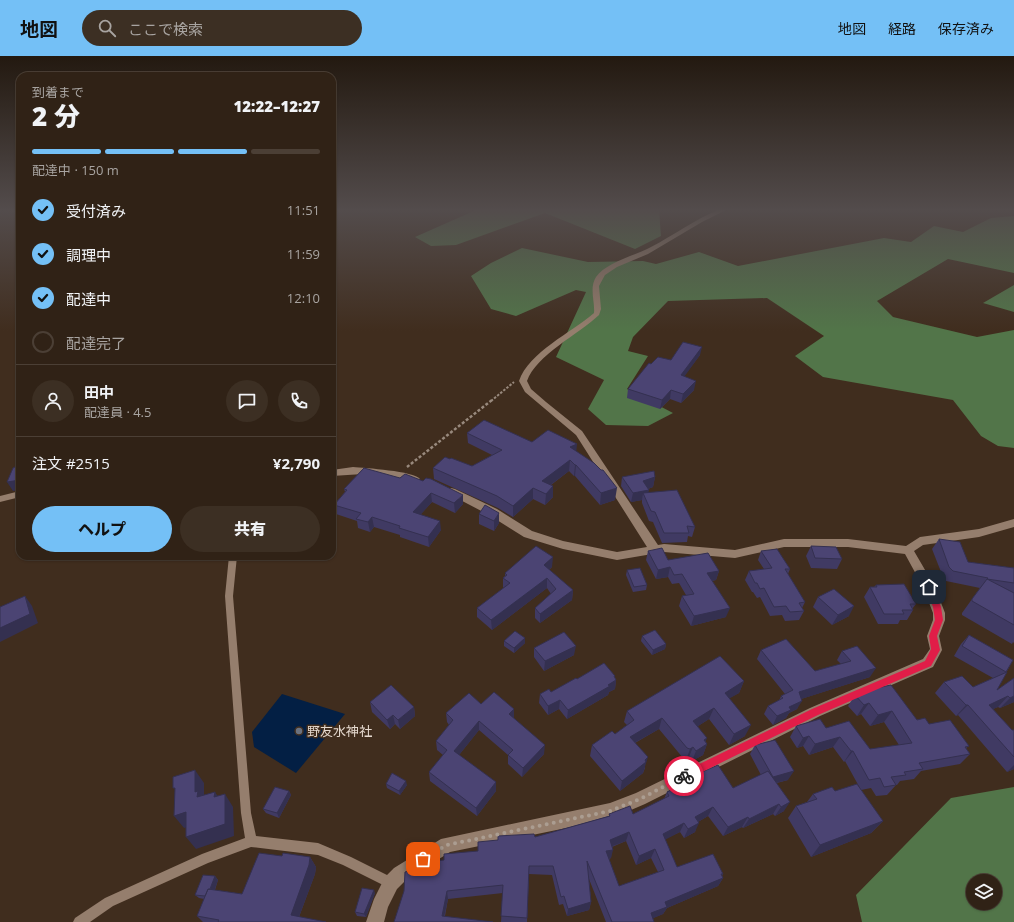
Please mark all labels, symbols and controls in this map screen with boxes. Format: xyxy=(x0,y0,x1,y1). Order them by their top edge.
search box xyxy=(82,10,362,46)
text: 地図 xyxy=(20,16,58,42)
icon: search xyxy=(96,17,118,39)
text: ここで検索 xyxy=(128,19,203,39)
text: 地図 xyxy=(838,19,866,38)
text: 経路 xyxy=(888,19,916,38)
text: 保存済み xyxy=(938,19,994,38)
text: 到着まで xyxy=(32,83,84,101)
text: 12:22–12:27 xyxy=(234,96,320,116)
text: 2 分 xyxy=(32,98,80,134)
text: 配達中 · 150 m xyxy=(32,161,119,179)
icon: check xyxy=(32,199,54,221)
text: 受付済み xyxy=(66,201,126,221)
text: 11:51 xyxy=(287,201,320,219)
icon: check xyxy=(32,243,54,265)
text: 調理中 xyxy=(66,245,111,265)
text: 11:59 xyxy=(287,245,320,263)
icon: check xyxy=(32,287,54,309)
text: 配達中 xyxy=(66,289,111,309)
text: 12:10 xyxy=(287,289,320,307)
text: 配達完了 xyxy=(66,333,126,353)
button: person xyxy=(32,380,74,422)
button: chat xyxy=(226,380,268,422)
button: phone xyxy=(278,380,320,422)
text: 田中 xyxy=(84,382,114,402)
text: 配達員 · 4.5 xyxy=(84,403,151,421)
text: 注文 #2515 xyxy=(32,453,110,473)
text: ¥2,790 xyxy=(273,453,320,473)
button: ヘルプ xyxy=(32,506,172,552)
button: 共有 xyxy=(180,506,320,552)
pin xyxy=(912,570,946,604)
icon: home xyxy=(918,576,940,598)
place label: 野友水神社 xyxy=(307,722,372,740)
marker: 野友水神社 xyxy=(294,726,304,736)
courier xyxy=(664,756,704,796)
icon: bike xyxy=(673,765,695,787)
pin xyxy=(406,842,440,876)
icon: bag xyxy=(412,848,434,870)
map controls xyxy=(966,874,1002,910)
button: layers xyxy=(966,874,1002,910)

